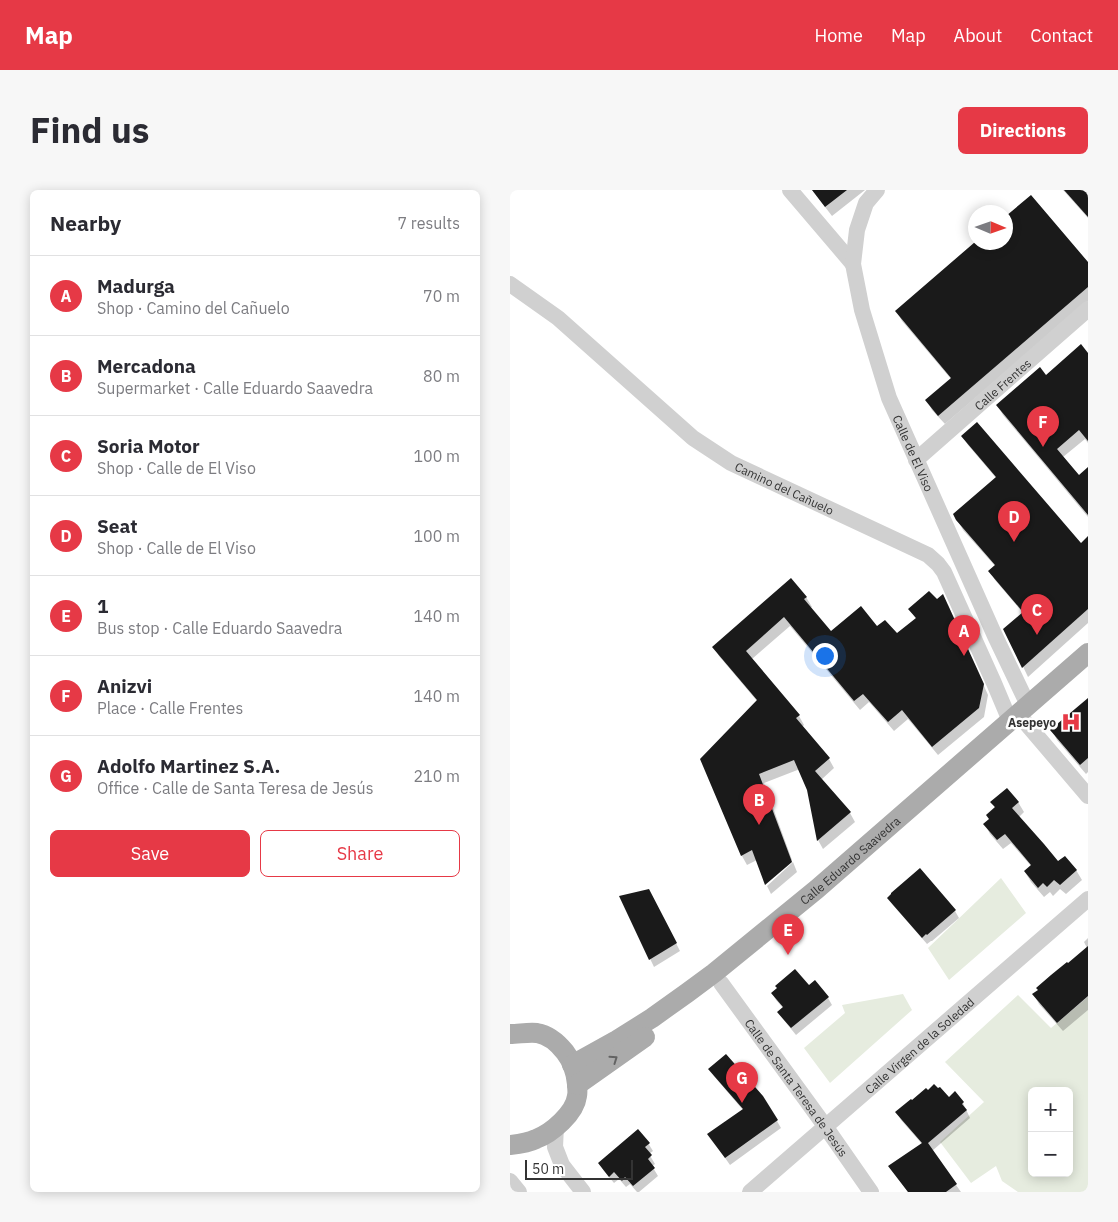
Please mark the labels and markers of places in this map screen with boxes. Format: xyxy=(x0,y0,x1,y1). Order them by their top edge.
pin: F xyxy=(1027,406,1059,447)
pin: D xyxy=(998,501,1030,542)
pin: C xyxy=(1021,594,1053,635)
pin: A xyxy=(948,615,980,656)
hospital icon: Asepeyo xyxy=(1060,711,1082,733)
place label: Asepeyo xyxy=(1008,715,1056,730)
pin: B xyxy=(743,784,775,825)
pin: E xyxy=(772,914,804,955)
pin: G xyxy=(726,1062,758,1103)

